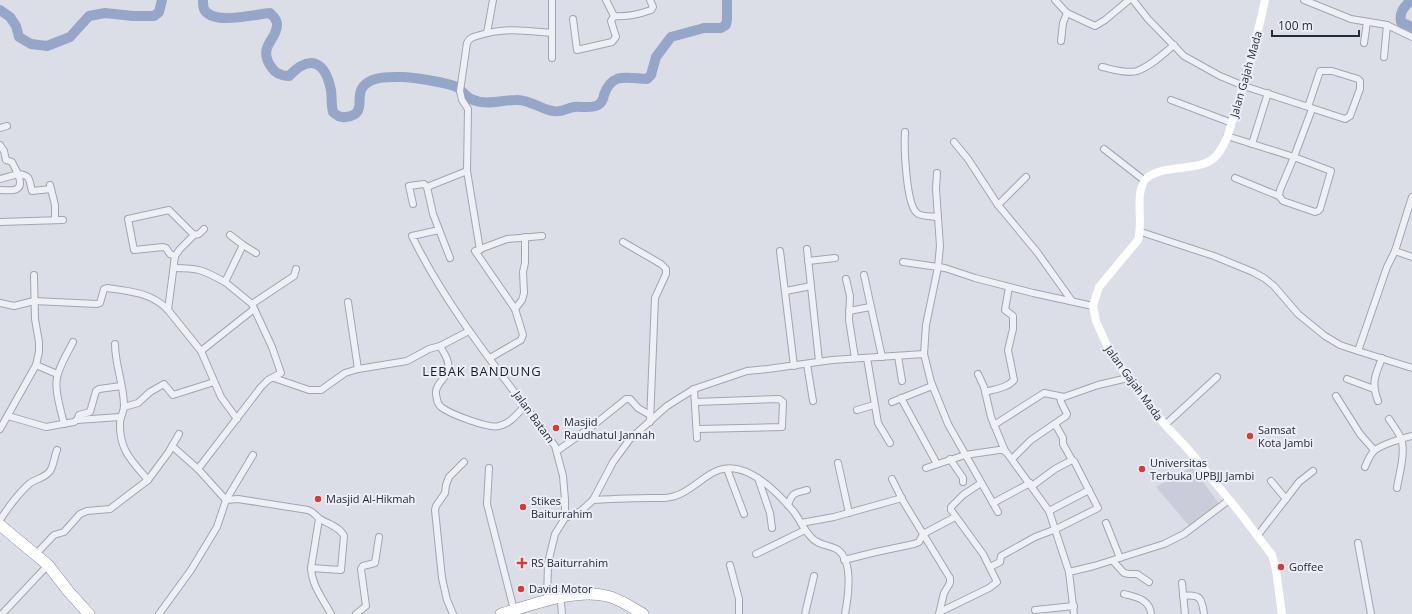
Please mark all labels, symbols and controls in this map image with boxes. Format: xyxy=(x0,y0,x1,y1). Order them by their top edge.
scale bar xyxy=(1272,12,1359,38)
text: 100 m xyxy=(1278,17,1313,34)
street label: Jalan Gajah Mada xyxy=(1226,29,1265,120)
street label: Jalan Gajah Mada xyxy=(1102,341,1167,423)
district label: LEBAK BANDUNG xyxy=(422,362,542,380)
street label: Jalan Batam xyxy=(510,387,558,446)
place label: Masjid Raudhatul Jannah xyxy=(564,414,655,442)
place label: Samsat Kota Jambi xyxy=(1258,422,1313,450)
marker: Masjid Raudhatul Jannah xyxy=(551,423,561,433)
marker: Samsat Kota Jambi xyxy=(1245,431,1255,441)
place label: Universitas Terbuka UPBJJ Jambi xyxy=(1150,455,1254,483)
marker: Universitas Terbuka UPBJJ Jambi xyxy=(1137,464,1147,474)
place label: Masjid Al-Hikmah xyxy=(326,491,415,506)
place label: Stikes Baiturrahim xyxy=(531,493,592,521)
marker: Masjid Al-Hikmah xyxy=(313,494,323,504)
marker: Stikes Baiturrahim xyxy=(518,502,528,512)
place label: RS Baiturrahim xyxy=(531,555,608,570)
marker: RS Baiturrahim xyxy=(516,557,528,569)
place label: Goffee xyxy=(1289,559,1323,574)
marker: Goffee xyxy=(1276,562,1286,572)
place label: David Motor xyxy=(529,581,593,596)
marker: David Motor xyxy=(516,584,526,594)

